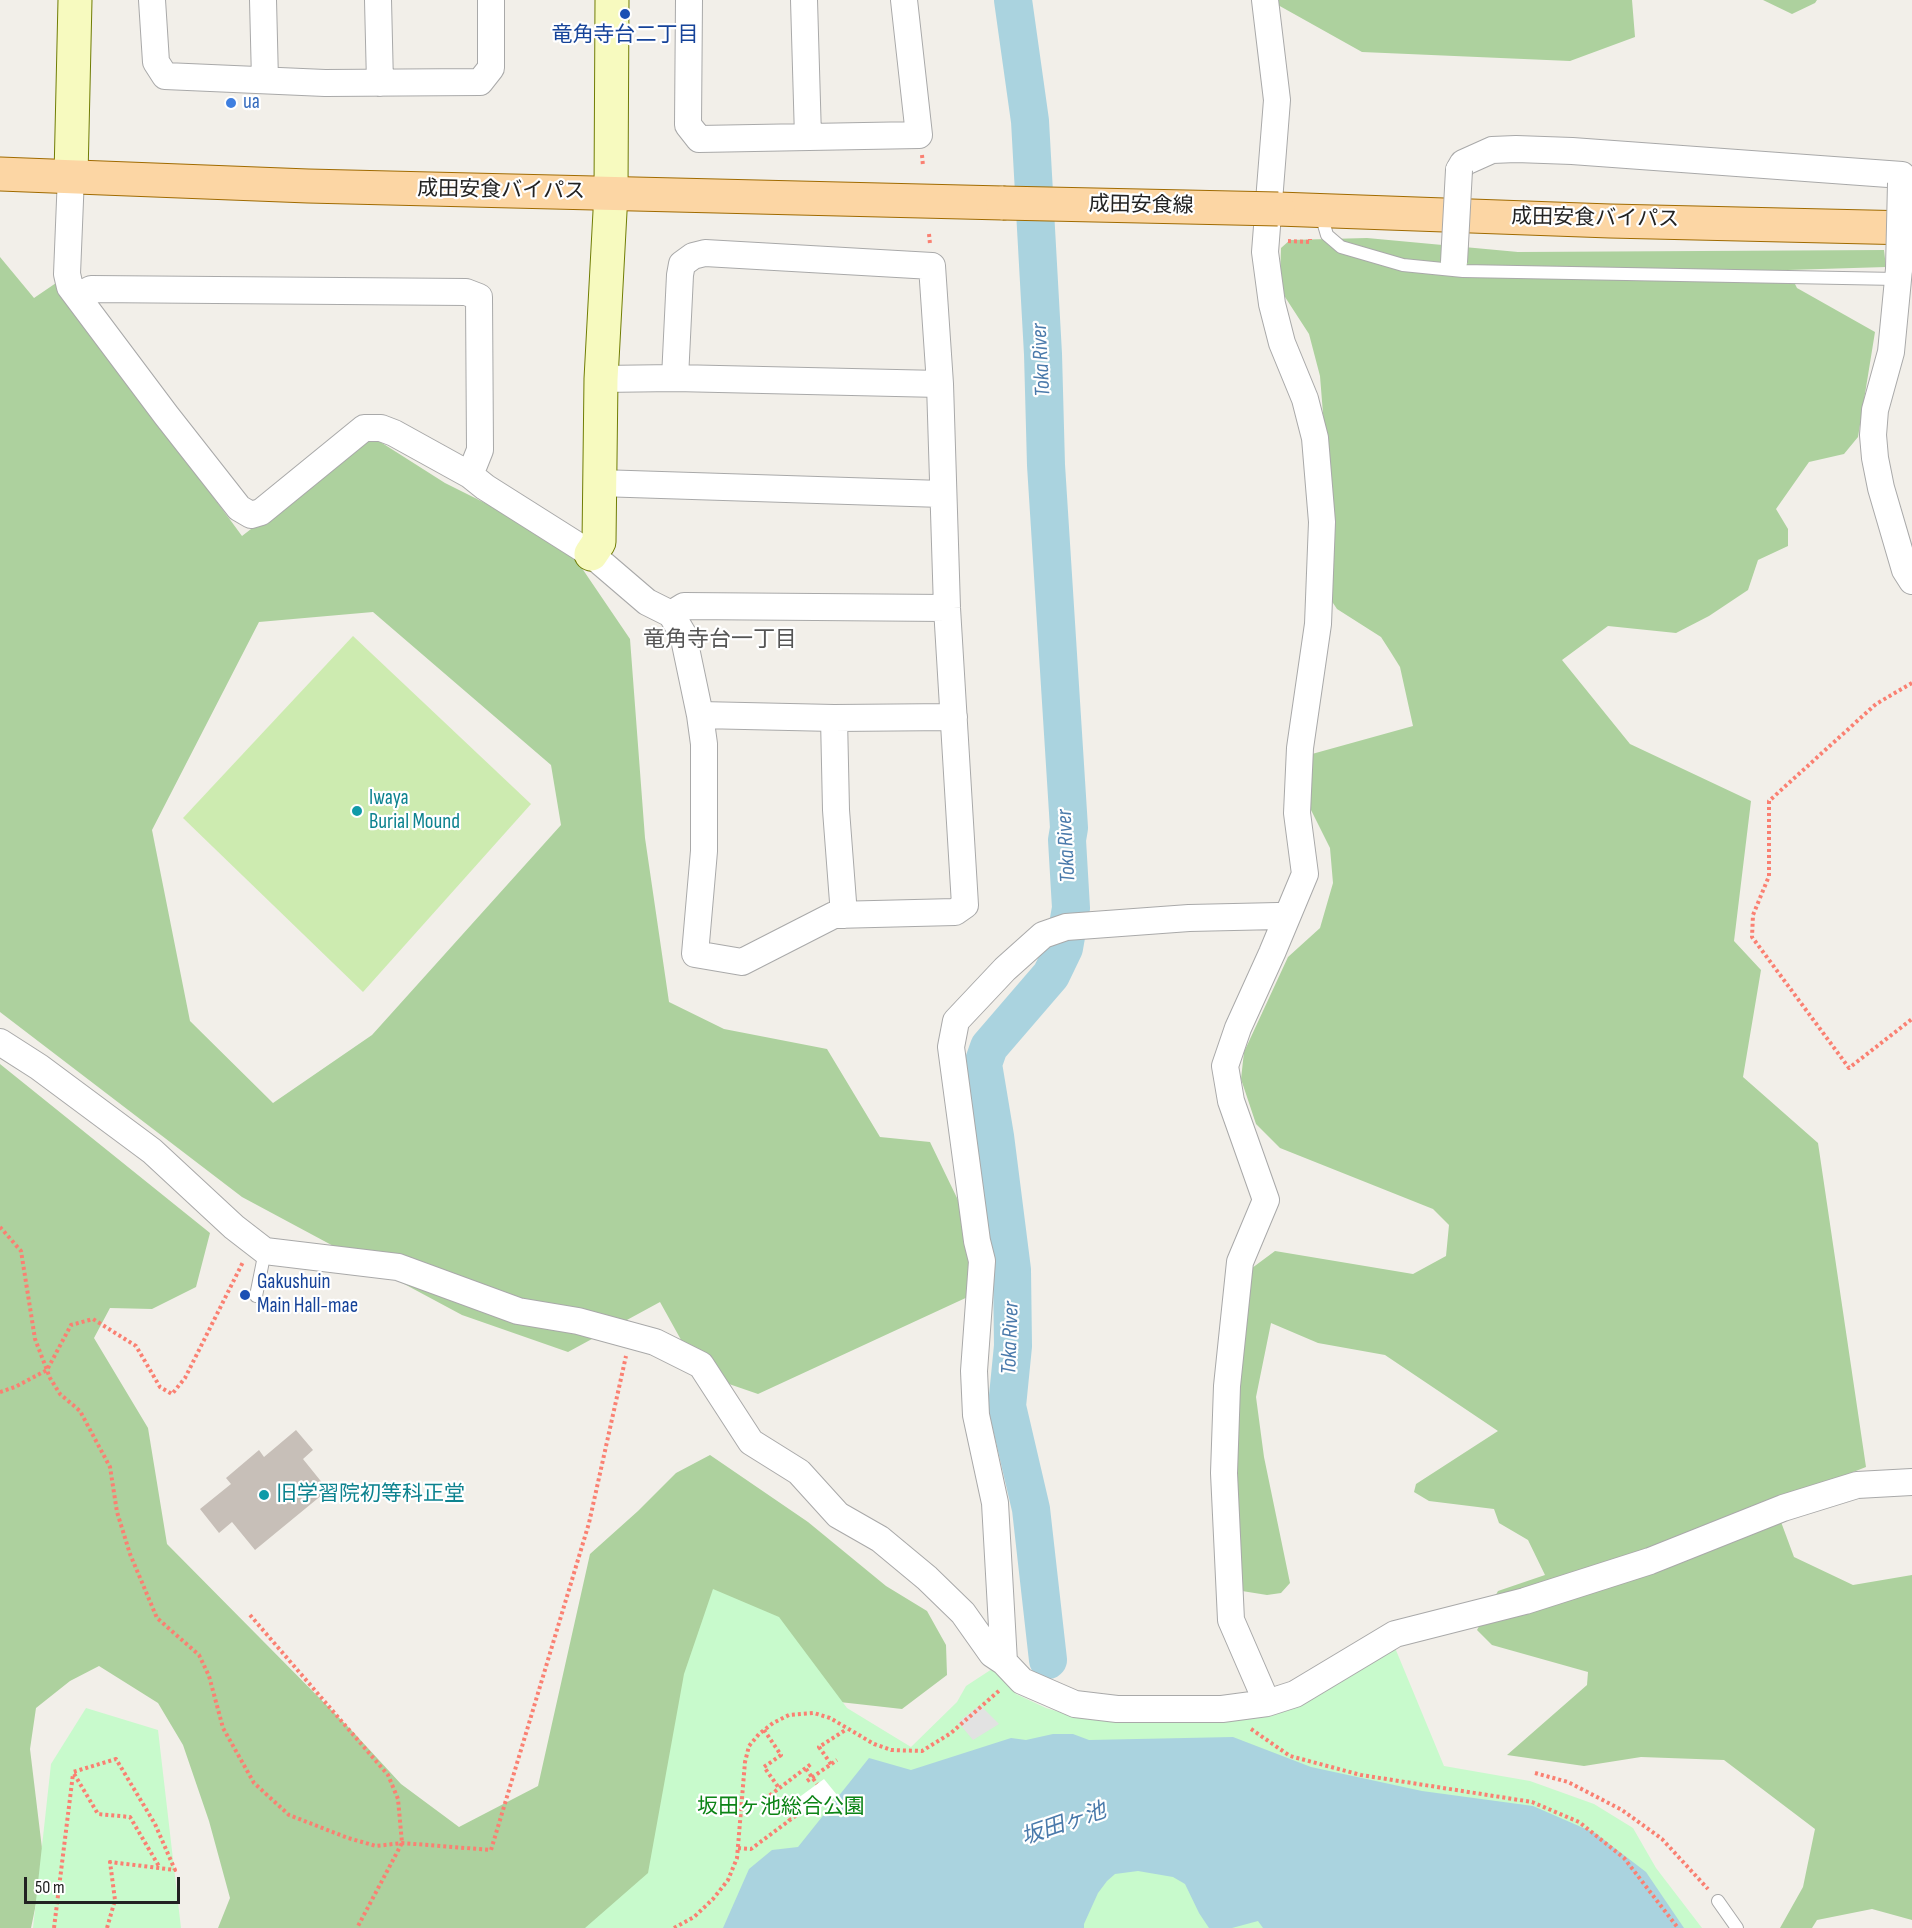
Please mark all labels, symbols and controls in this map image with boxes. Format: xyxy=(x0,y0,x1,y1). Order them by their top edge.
marker: 竜角寺台二丁目 xyxy=(618,7,632,21)
place label: 竜角寺台二丁目 xyxy=(552,23,698,49)
place label: ua xyxy=(243,90,260,116)
marker: ua xyxy=(224,96,238,110)
street label: 成田安食バイパス xyxy=(417,177,585,205)
street label: 成田安食線 xyxy=(1088,192,1194,220)
street label: 成田安食バイパス xyxy=(1511,205,1679,233)
water label: Toka River xyxy=(1027,323,1057,397)
district label: 竜角寺台一丁目 xyxy=(643,627,797,653)
place label: Iwaya Burial Mound xyxy=(369,786,460,836)
marker: Iwaya Burial Mound xyxy=(350,804,364,818)
water label: Toka River xyxy=(1052,809,1082,883)
place label: Gakushuin Main Hall-mae xyxy=(257,1270,358,1320)
marker: Gakushuin Main Hall-mae xyxy=(238,1288,252,1302)
water label: Toka River xyxy=(997,1301,1025,1375)
place label: 旧学習院初等科正堂 xyxy=(276,1482,465,1508)
marker: 旧学習院初等科正堂 xyxy=(257,1488,271,1502)
park label: 坂田ヶ池総合公園 xyxy=(697,1795,865,1821)
water label: 坂田ヶ池 xyxy=(1018,1798,1110,1852)
scale bar xyxy=(27,1865,183,1903)
text: 50 m xyxy=(35,1877,65,1898)

